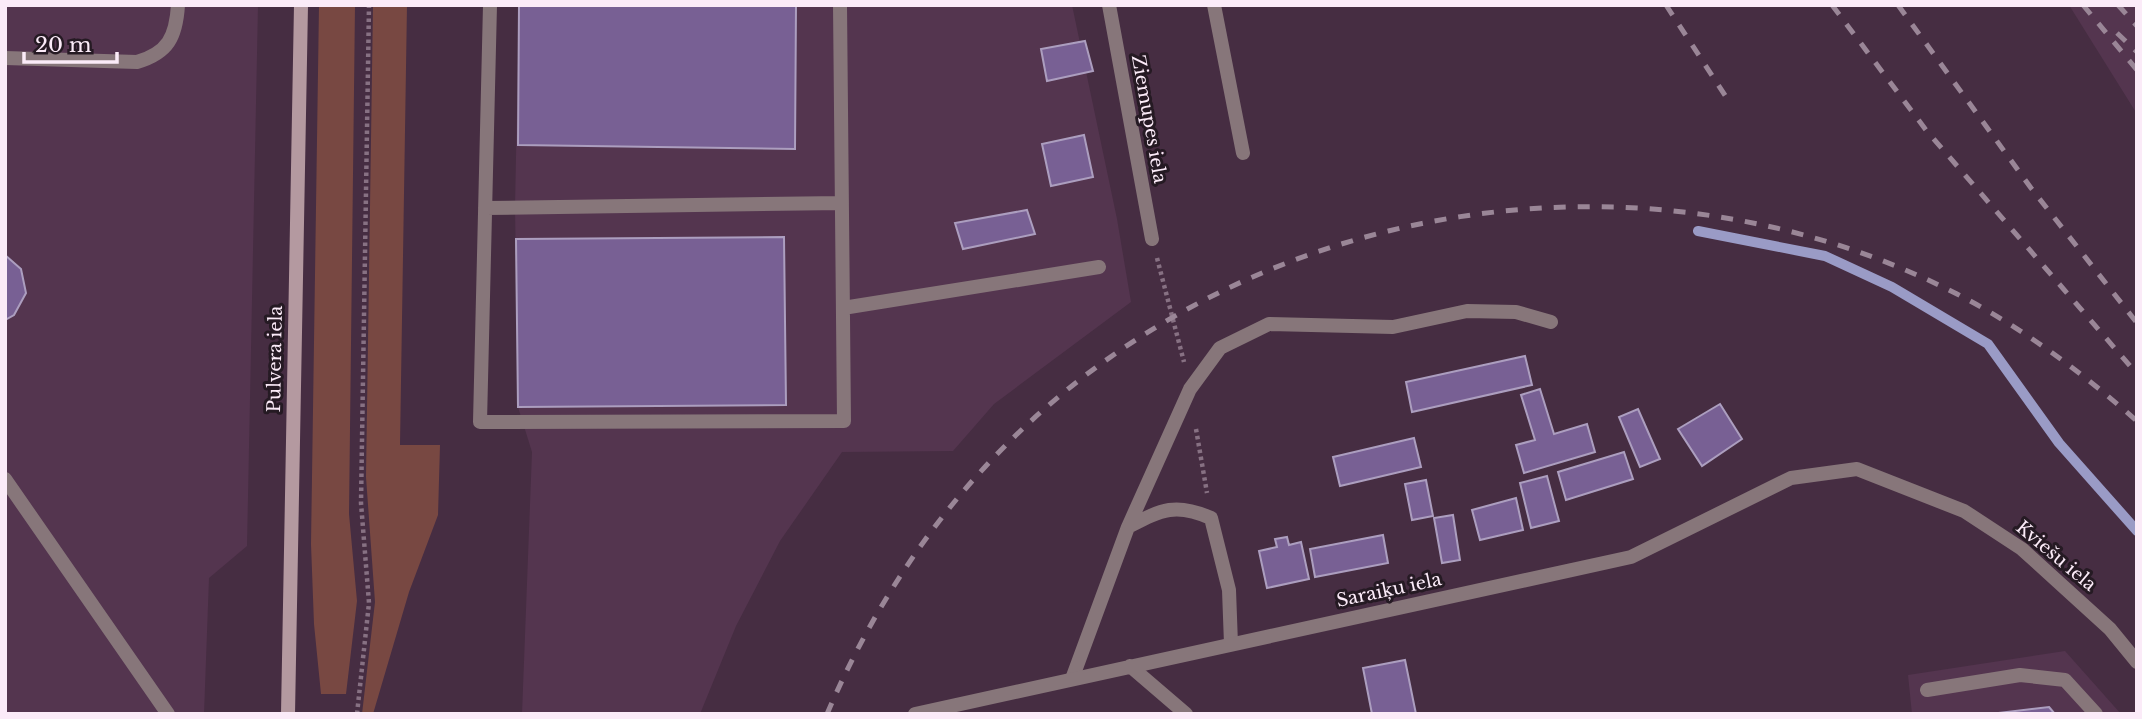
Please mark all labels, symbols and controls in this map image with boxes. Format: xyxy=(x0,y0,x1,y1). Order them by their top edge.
scale bar xyxy=(24,21,117,65)
text: 20 m xyxy=(35,32,92,58)
street label: Ziemupes iela xyxy=(1127,53,1171,185)
street label: Pulvera iela xyxy=(263,305,287,413)
street label: Kviešu iela xyxy=(2011,516,2101,596)
street label: Saraiķu iela xyxy=(1334,568,1444,612)

